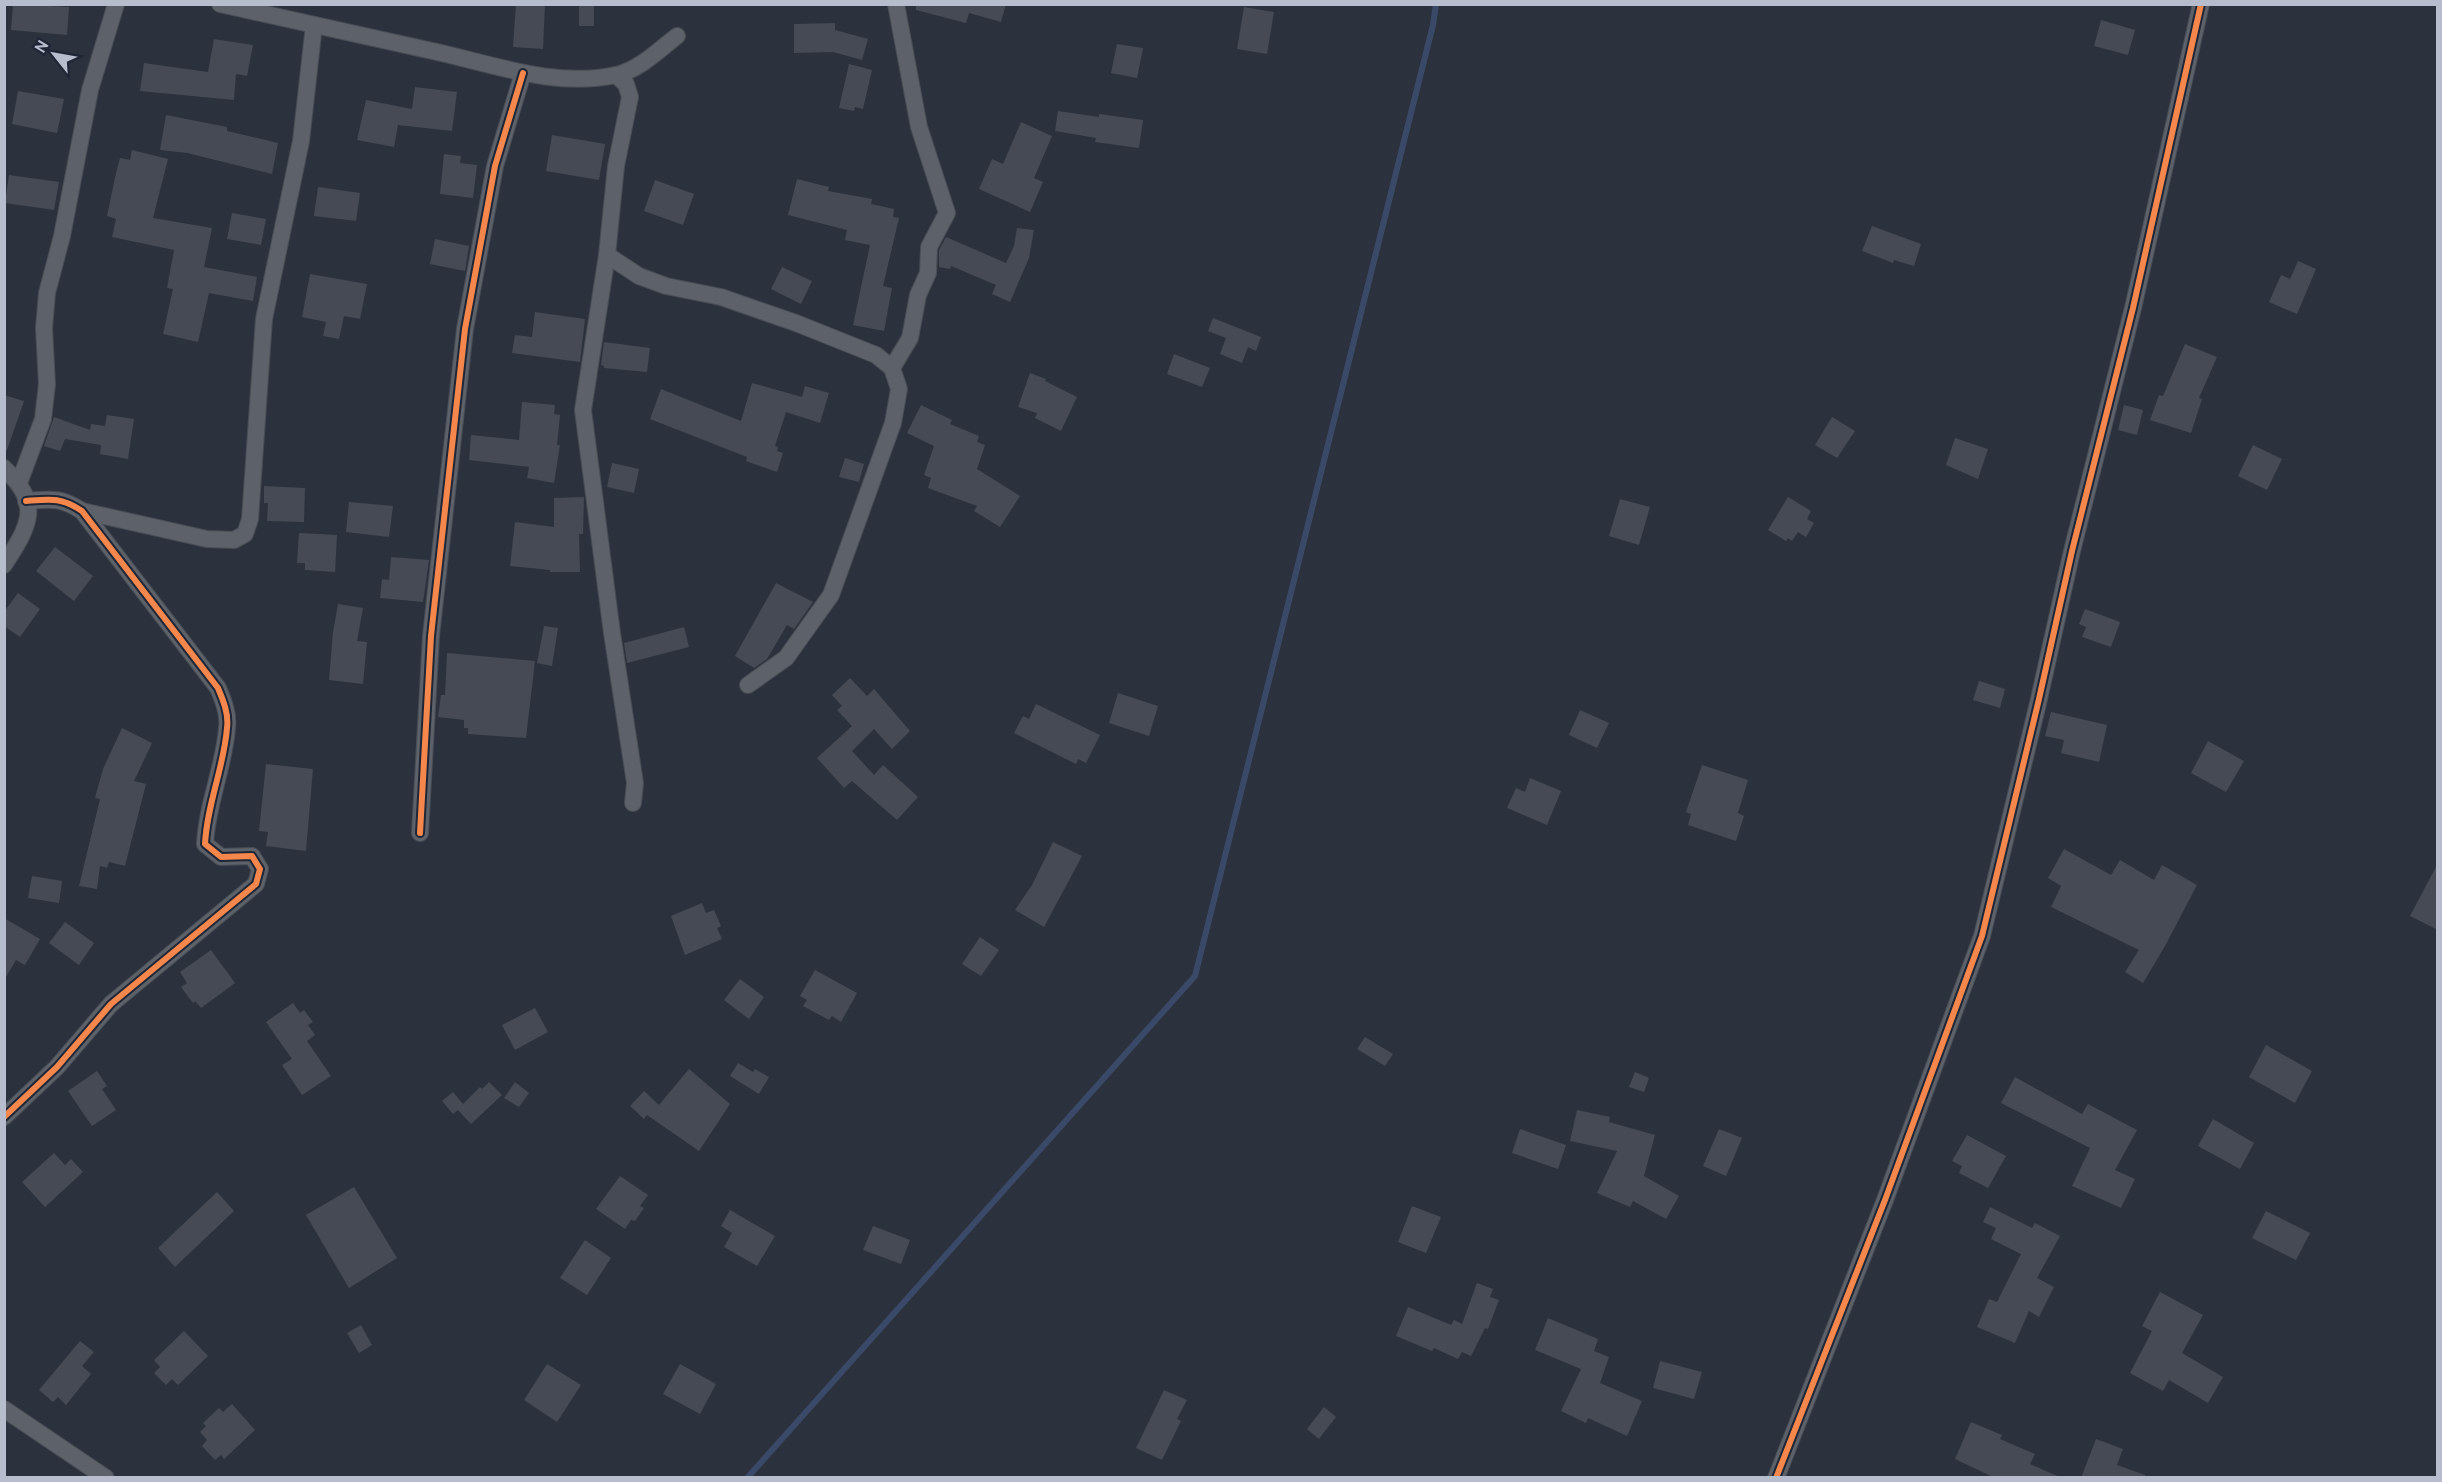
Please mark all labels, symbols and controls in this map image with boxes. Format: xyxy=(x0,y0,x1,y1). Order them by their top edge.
north arrow xyxy=(24,24,84,84)
text: N xyxy=(31,37,54,57)

